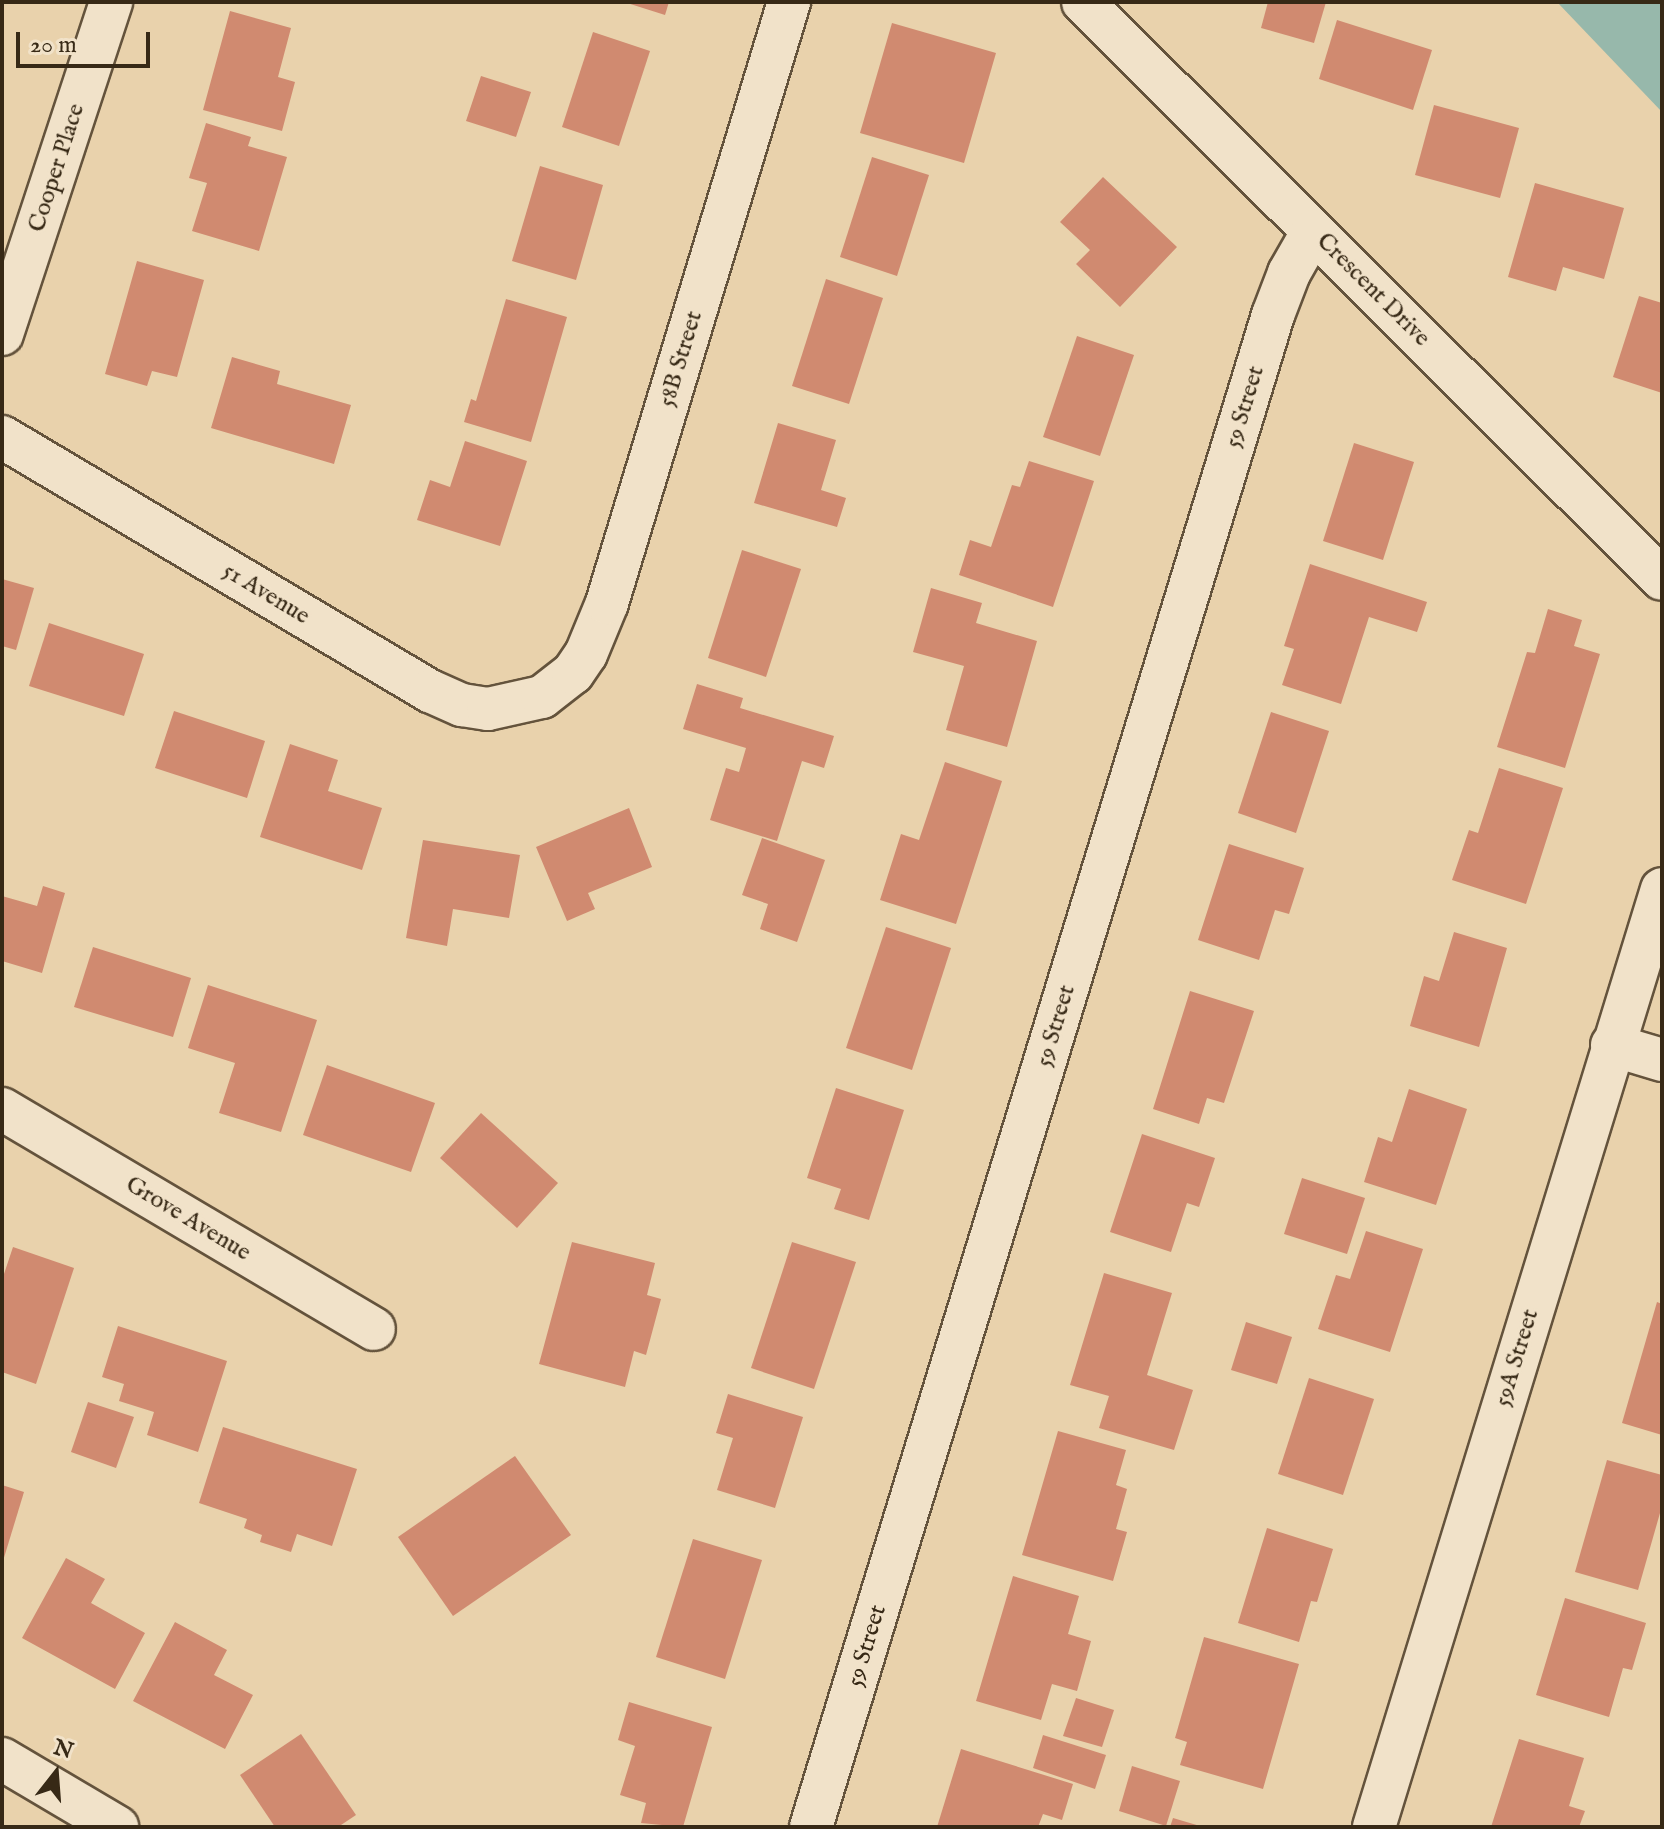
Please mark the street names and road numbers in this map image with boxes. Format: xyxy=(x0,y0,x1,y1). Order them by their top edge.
street label: Cooper Place xyxy=(23,100,91,236)
street label: Crescent Drive xyxy=(1310,227,1436,353)
street label: 58B Street xyxy=(653,308,709,410)
street label: 59 Street xyxy=(1219,363,1271,451)
street label: 51 Avenue xyxy=(217,557,315,631)
street label: 59 Street xyxy=(1030,982,1082,1070)
street label: Grove Avenue xyxy=(120,1170,256,1268)
street label: 59A Street xyxy=(1489,1306,1545,1410)
street label: 59 Street xyxy=(841,1602,893,1690)

